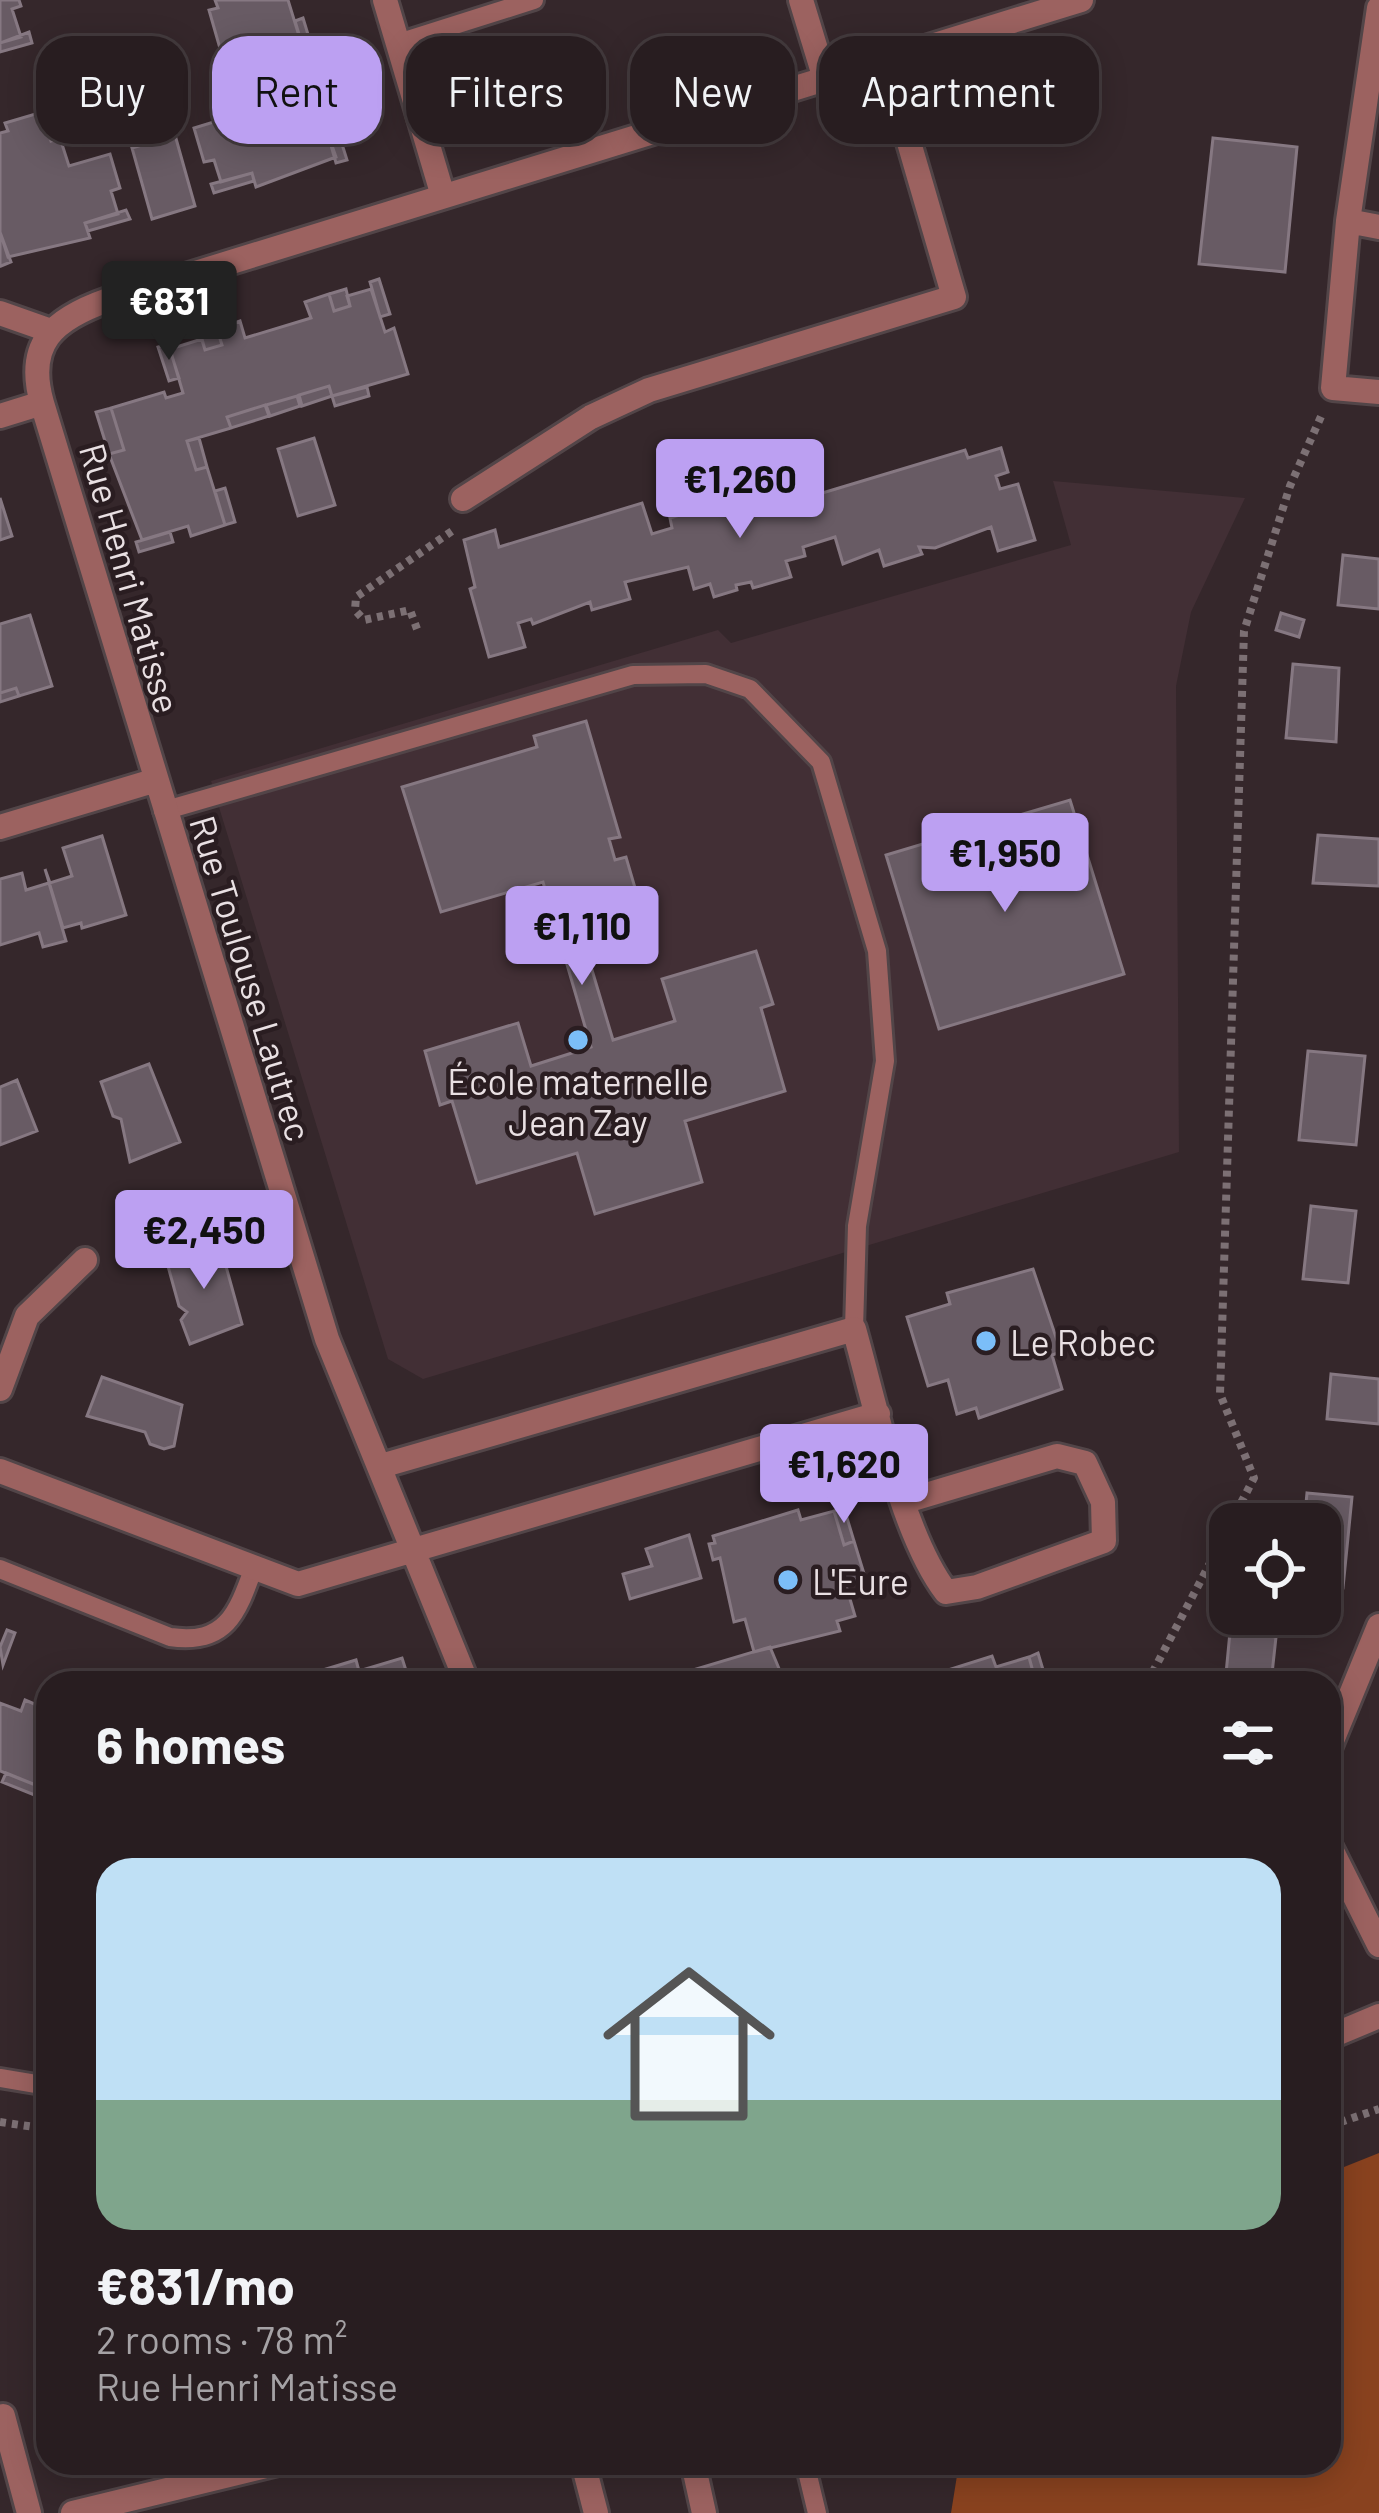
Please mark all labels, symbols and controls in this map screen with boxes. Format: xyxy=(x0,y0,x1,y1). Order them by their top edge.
chip: Buy xyxy=(36,36,188,144)
chip: Rent xyxy=(212,36,382,144)
chip: Filters xyxy=(406,36,606,144)
chip: New xyxy=(630,36,795,144)
chip: Apartment xyxy=(819,36,1099,144)
pin: €831 xyxy=(98,261,240,363)
text: €831 xyxy=(129,276,209,323)
street label: Rue Henri Matisse xyxy=(72,438,190,718)
pin: €1,260 xyxy=(642,439,838,541)
text: €1,260 xyxy=(683,454,797,501)
street label: Rue Toulouse Lautrec xyxy=(182,810,322,1146)
pin: €1,950 xyxy=(907,813,1103,915)
text: €1,950 xyxy=(949,828,1061,875)
pin: €1,110 xyxy=(484,886,680,988)
text: €1,110 xyxy=(533,901,631,948)
marker: École maternelle Jean Zay xyxy=(565,1027,591,1053)
place label: École maternelle Jean Zay xyxy=(447,1059,709,1143)
pin: €2,450 xyxy=(106,1190,302,1292)
text: €2,450 xyxy=(142,1205,266,1252)
place label: Le Robec xyxy=(1010,1320,1156,1363)
marker: Le Robec xyxy=(973,1328,999,1354)
pin: €1,620 xyxy=(746,1424,942,1526)
text: €1,620 xyxy=(787,1439,901,1486)
map controls xyxy=(1209,1503,1341,1635)
button: locate xyxy=(1209,1503,1341,1635)
place label: L'Eure xyxy=(812,1559,909,1602)
marker: L'Eure xyxy=(775,1567,801,1593)
icon: filters xyxy=(1215,1710,1281,1776)
text: 6 homes xyxy=(96,1713,285,1774)
icon: home xyxy=(581,1936,797,2152)
text: €831/mo xyxy=(96,2254,295,2315)
text: 2 rooms · 78 m² xyxy=(96,2315,348,2362)
text: Rue Henri Matisse xyxy=(96,2362,398,2409)

